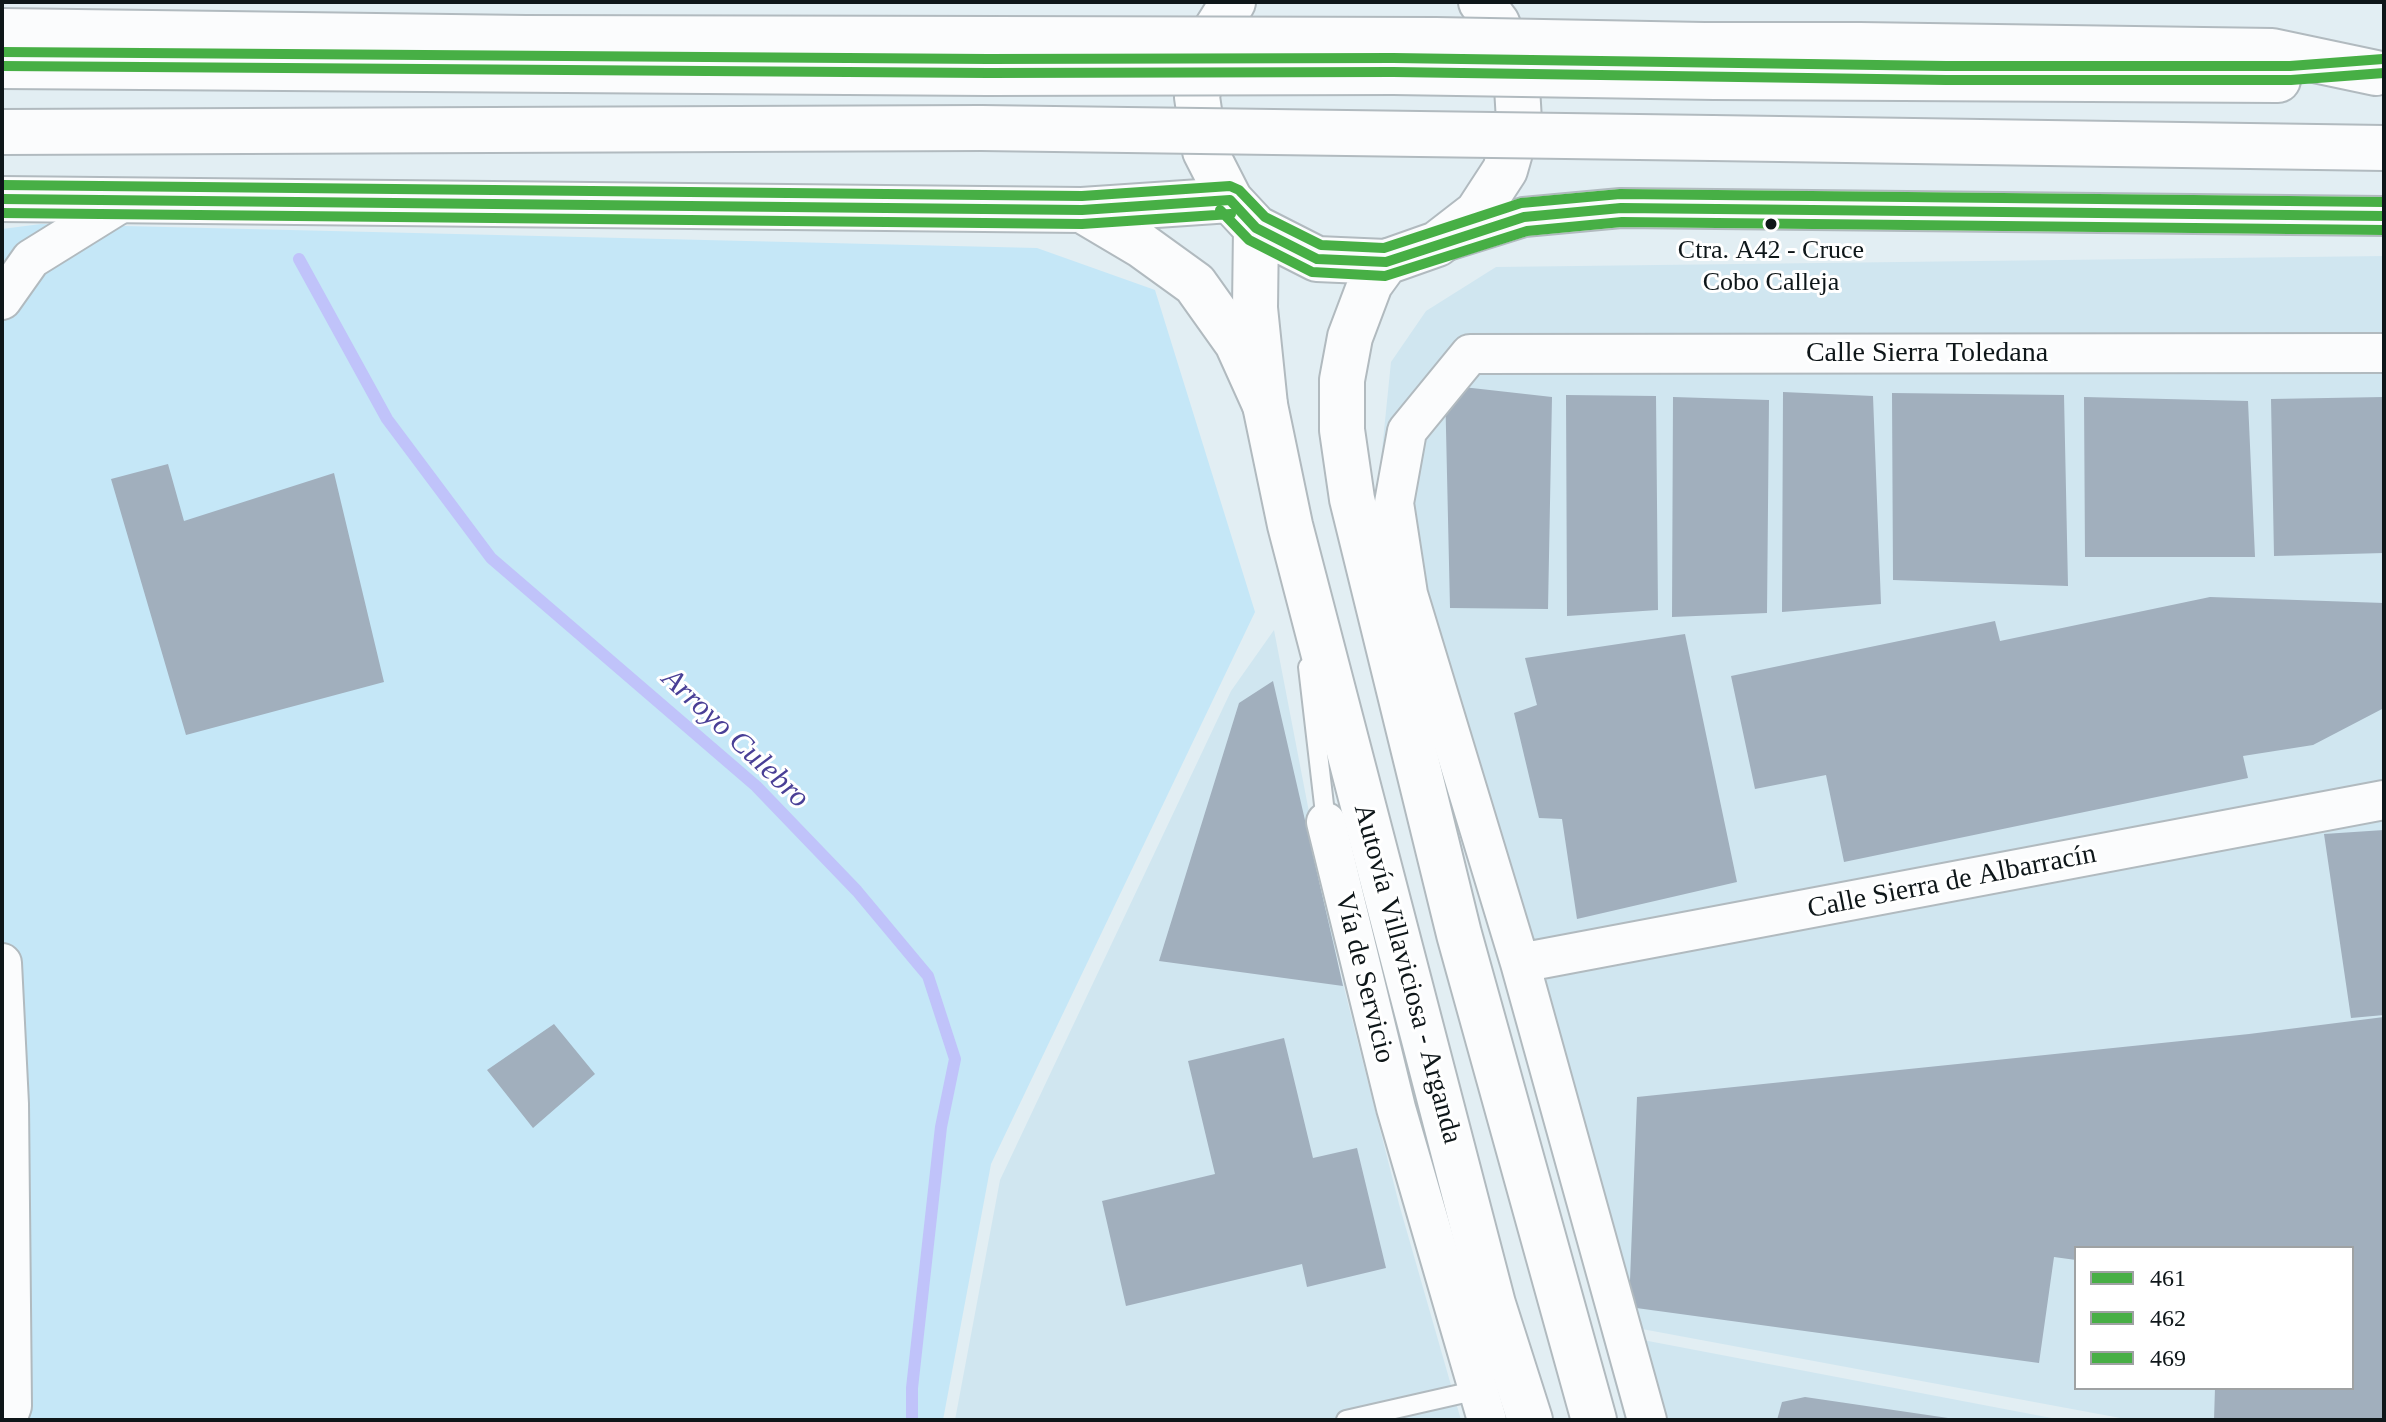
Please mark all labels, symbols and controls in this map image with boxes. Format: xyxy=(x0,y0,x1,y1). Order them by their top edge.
marker: Ctra. A42 - Cruce Cobo Calleja xyxy=(1763,216,1779,232)
place label: Ctra. A42 - Cruce Cobo Calleja xyxy=(1678,235,1864,296)
street label: Calle Sierra Toledana xyxy=(1806,337,2048,371)
water label: Arroyo Culebro xyxy=(654,662,816,816)
street label: Autovía Villaviciosa - Arganda xyxy=(1345,801,1469,1147)
street label: Calle Sierra de Albarracín xyxy=(1805,838,2099,926)
street label: Vía de Servicio xyxy=(1327,889,1401,1067)
legend xyxy=(2074,1246,2354,1390)
text: 461 xyxy=(2150,1265,2186,1291)
text: 462 xyxy=(2150,1305,2186,1331)
text: 469 xyxy=(2150,1345,2186,1371)

